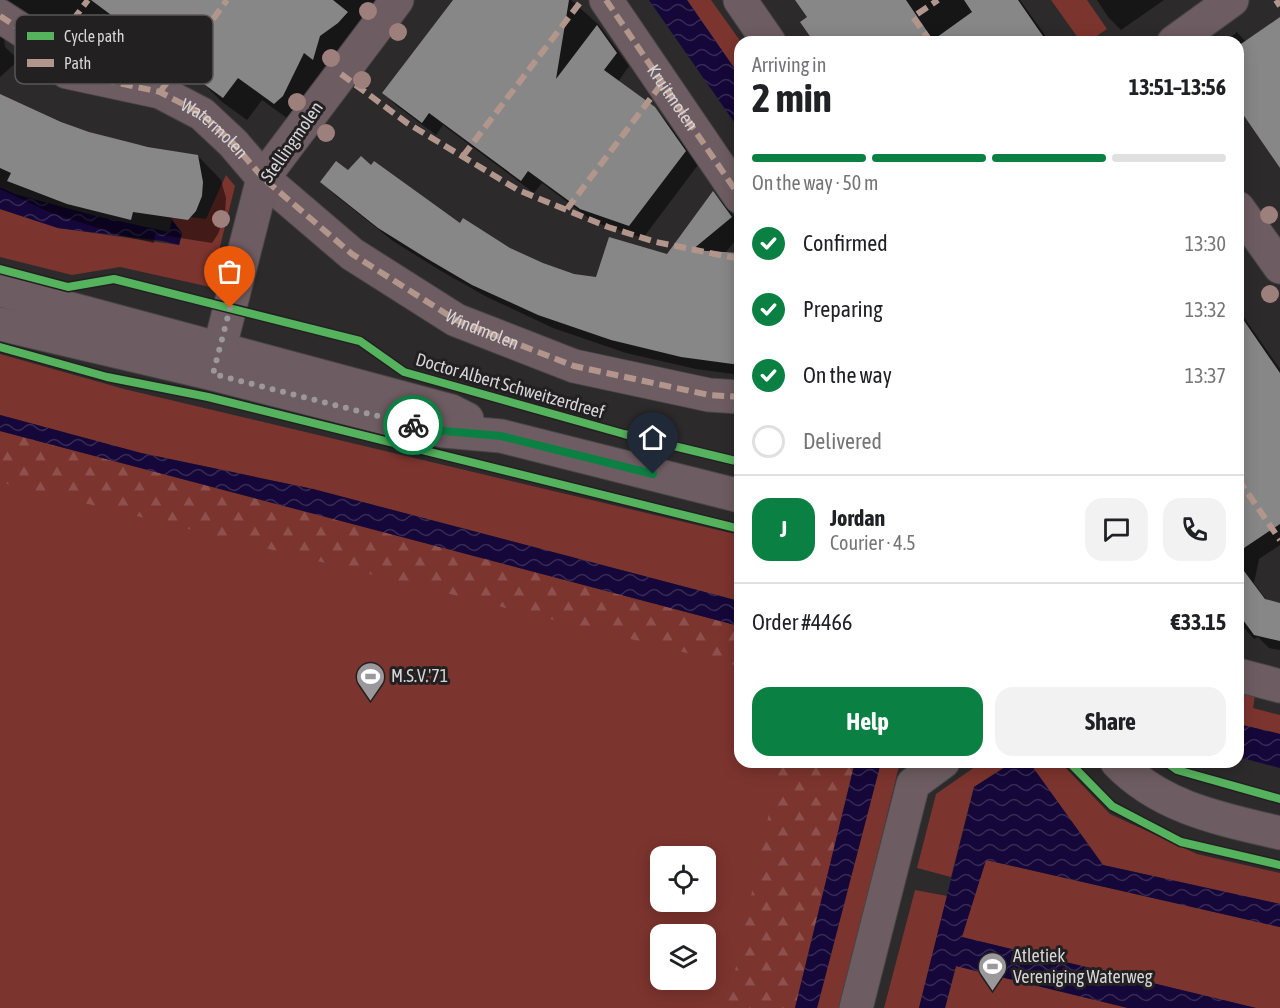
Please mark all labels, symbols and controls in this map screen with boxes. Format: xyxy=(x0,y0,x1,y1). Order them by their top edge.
legend xyxy=(15,15,213,84)
text: Cycle path xyxy=(64,27,124,46)
text: Arriving in xyxy=(752,53,826,76)
text: Path xyxy=(64,54,91,72)
street label: Kruitmolen xyxy=(643,60,703,134)
text: 13:51–13:56 xyxy=(1129,74,1226,100)
text: 2 min xyxy=(752,76,832,120)
street label: Watermolen xyxy=(177,94,253,163)
street label: Stellingmolen xyxy=(256,97,327,186)
text: On the way · 50 m xyxy=(752,171,878,194)
icon: check xyxy=(752,227,785,260)
text: Confirmed xyxy=(803,230,888,256)
text: 13:30 xyxy=(1185,232,1226,255)
pin xyxy=(204,246,255,308)
icon: bag xyxy=(213,255,246,288)
icon: check xyxy=(752,293,785,326)
text: Preparing xyxy=(803,296,883,322)
text: 13:32 xyxy=(1185,298,1226,321)
street label: Windmolen xyxy=(442,305,522,354)
street label: Doctor Albert Schweitzerdreef xyxy=(413,348,607,423)
icon: check xyxy=(752,359,785,392)
text: On the way xyxy=(803,362,892,388)
text: 13:37 xyxy=(1185,364,1226,387)
courier xyxy=(383,395,443,455)
icon: bike xyxy=(397,409,430,442)
pin xyxy=(627,412,678,474)
icon: home xyxy=(636,421,669,454)
text: Delivered xyxy=(803,428,882,454)
button: chat xyxy=(1085,498,1148,561)
button: phone xyxy=(1163,498,1226,561)
text: Jordan xyxy=(830,505,885,531)
text: J xyxy=(780,516,787,542)
text: Courier · 4.5 xyxy=(830,531,916,554)
text: Order #4466 xyxy=(752,609,852,635)
text: €33.15 xyxy=(1171,609,1226,635)
sports icon: M.S.V.'71 xyxy=(354,660,386,702)
place label: M.S.V.'71 xyxy=(391,665,448,686)
button: Help xyxy=(752,687,983,756)
button: Share xyxy=(995,687,1226,756)
map controls xyxy=(650,846,716,990)
button: locate xyxy=(650,846,716,912)
button: layers xyxy=(650,924,716,990)
place label: Atletiek Vereniging Waterweg xyxy=(1013,945,1153,987)
sports icon: Atletiek Vereniging Waterweg xyxy=(976,950,1008,992)

